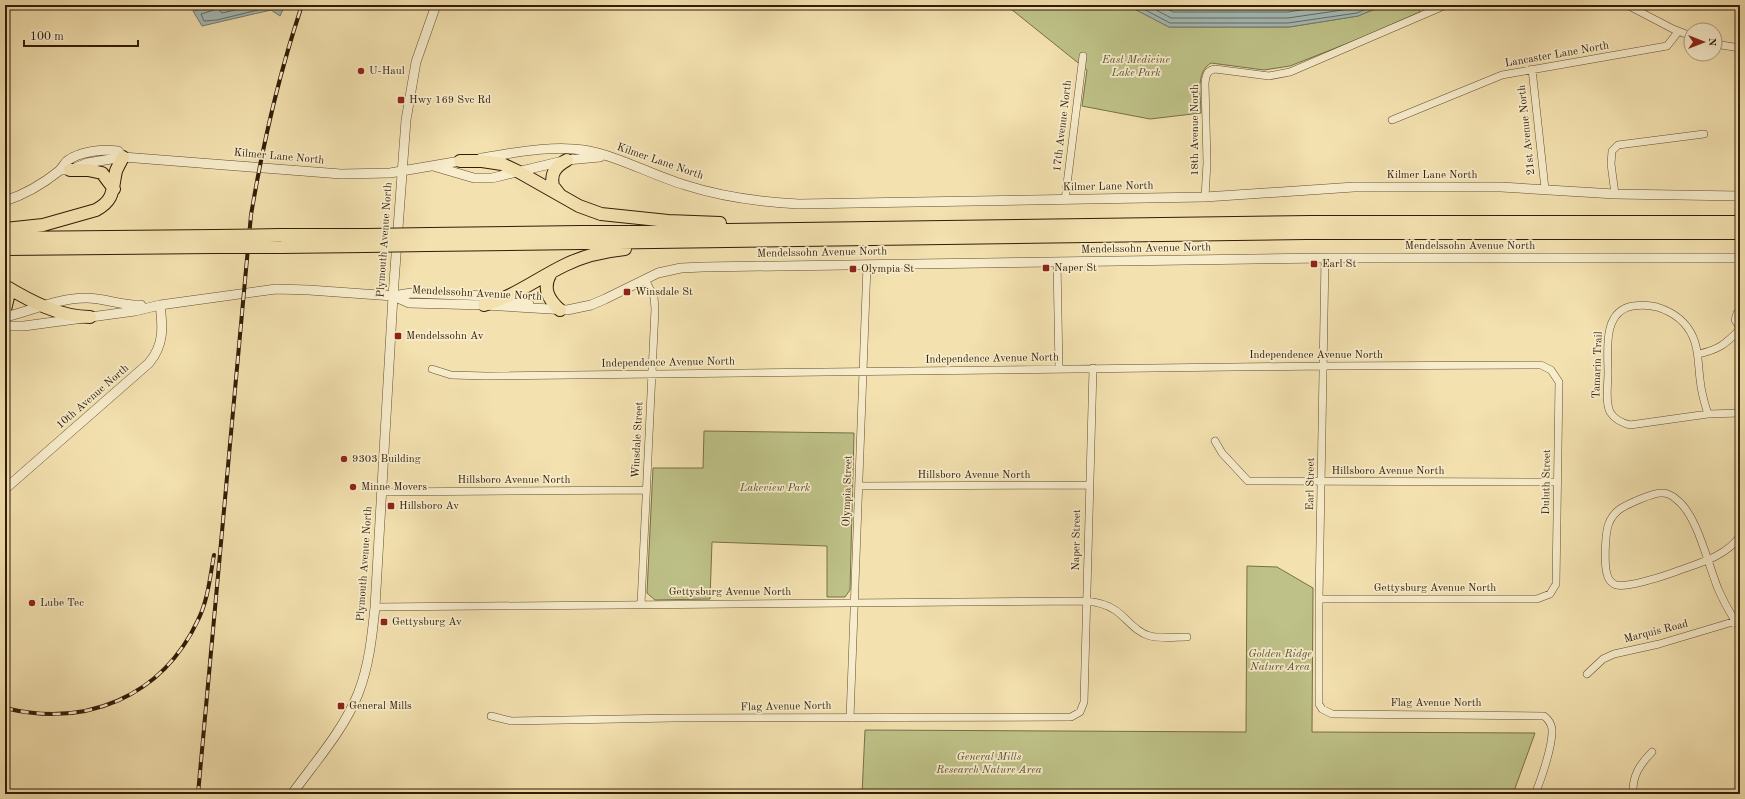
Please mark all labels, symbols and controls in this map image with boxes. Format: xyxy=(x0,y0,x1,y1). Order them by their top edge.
scale bar xyxy=(24,22,138,48)
north arrow xyxy=(1683,22,1723,62)
text: 100 m xyxy=(30,31,64,43)
text: N xyxy=(1706,38,1717,47)
street label: Lancaster Lane North xyxy=(1504,40,1610,70)
park label: East Medicine Lake Park xyxy=(1101,55,1170,79)
marker: U-Haul xyxy=(356,66,366,76)
place label: U-Haul xyxy=(369,66,405,77)
street label: 17th Avenue North xyxy=(1052,80,1074,172)
street label: 18th Avenue North xyxy=(1190,84,1201,176)
street label: 21st Avenue North xyxy=(1517,84,1537,176)
marker: Hwy 169 Svc Rd xyxy=(396,95,406,105)
place label: Hwy 169 Svc Rd xyxy=(409,95,491,106)
street label: Kilmer Lane North xyxy=(615,142,705,182)
street label: Kilmer Lane North xyxy=(233,148,325,166)
street label: Kilmer Lane North xyxy=(1387,170,1477,181)
street label: Kilmer Lane North xyxy=(1063,181,1153,193)
street label: Plymouth Avenue North xyxy=(375,182,395,298)
street label: Mendelssohn Avenue North xyxy=(1405,241,1535,252)
street label: Mendelssohn Avenue North xyxy=(1081,242,1211,256)
street label: Mendelssohn Avenue North xyxy=(757,246,887,260)
marker: Earl St xyxy=(1309,259,1319,269)
place label: Earl St xyxy=(1322,259,1356,270)
marker: Naper St xyxy=(1041,263,1051,273)
place label: Naper St xyxy=(1054,263,1097,274)
marker: Olympia St xyxy=(848,264,858,274)
place label: Olympia St xyxy=(861,264,914,275)
street label: Mendelssohn Avenue North xyxy=(412,285,542,303)
marker: Winsdale St xyxy=(622,287,632,297)
place label: Winsdale St xyxy=(635,287,693,298)
marker: Mendelssohn Av xyxy=(393,331,403,341)
place label: Mendelssohn Av xyxy=(406,331,484,342)
street label: Tamarin Trail xyxy=(1591,331,1605,399)
street label: Independence Avenue North xyxy=(1249,350,1383,361)
street label: Independence Avenue North xyxy=(925,352,1059,366)
street label: Independence Avenue North xyxy=(601,356,735,370)
street label: 10th Avenue North xyxy=(55,363,131,431)
street label: Winsdale Street xyxy=(631,401,645,478)
street label: Duluth Street xyxy=(1541,449,1553,515)
marker: 9303 Building xyxy=(339,454,349,464)
place label: 9303 Building xyxy=(352,454,421,465)
street label: Olympia Street xyxy=(841,455,855,527)
street label: Earl Street xyxy=(1305,457,1317,510)
street label: Hillsboro Avenue North xyxy=(1332,466,1444,477)
street label: Hillsboro Avenue North xyxy=(918,470,1030,481)
street label: Hillsboro Avenue North xyxy=(458,475,570,486)
marker: Minne Movers xyxy=(348,482,358,492)
place label: Minne Movers xyxy=(361,482,427,493)
park label: Lakeview Park xyxy=(739,483,811,494)
marker: Hillsboro Av xyxy=(386,501,396,511)
place label: Hillsboro Av xyxy=(399,501,459,512)
street label: Plymouth Avenue North xyxy=(355,506,375,622)
street label: Naper Street xyxy=(1071,509,1083,571)
street label: Gettysburg Avenue North xyxy=(1374,583,1496,594)
street label: Gettysburg Avenue North xyxy=(669,587,791,598)
marker: Lube Tec xyxy=(27,598,37,608)
place label: Lube Tec xyxy=(40,598,84,609)
marker: Gettysburg Av xyxy=(379,617,389,627)
place label: Gettysburg Av xyxy=(392,617,462,628)
street label: Marquis Road xyxy=(1623,619,1690,645)
park label: Golden Ridge Nature Area xyxy=(1248,649,1312,673)
street label: Flag Avenue North xyxy=(1390,698,1482,709)
marker: General Mills xyxy=(336,701,346,711)
place label: General Mills xyxy=(349,701,412,712)
street label: Flag Avenue North xyxy=(740,701,832,713)
park label: General Mills Research Nature Area xyxy=(935,752,1042,776)

